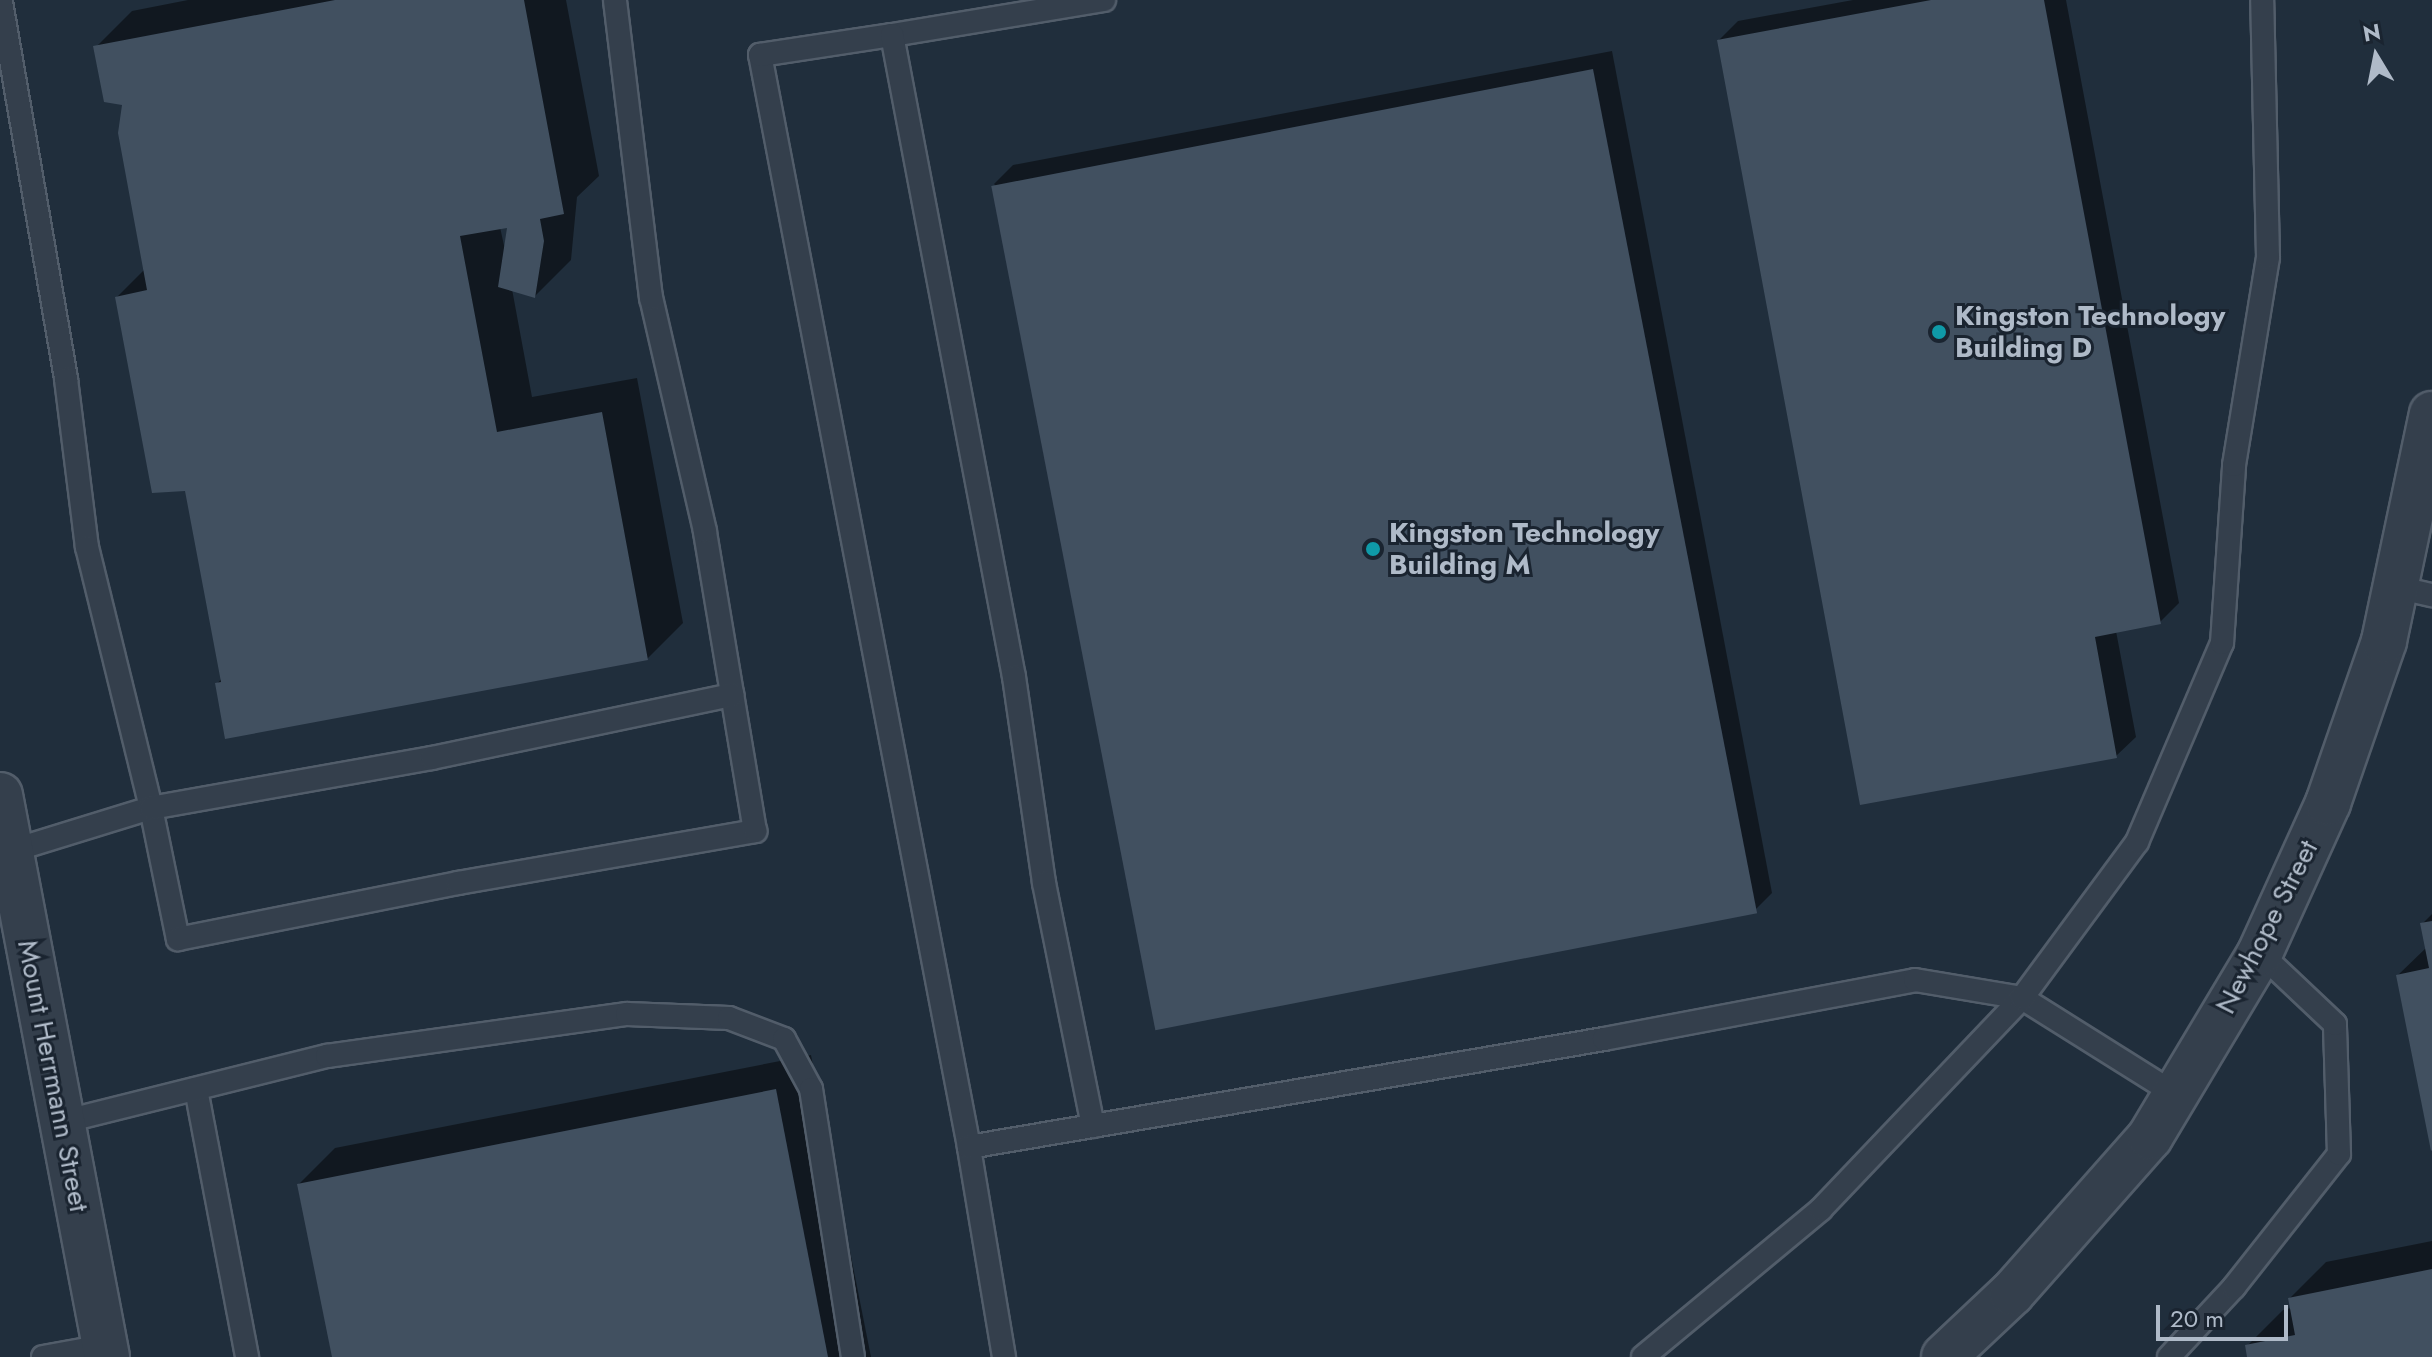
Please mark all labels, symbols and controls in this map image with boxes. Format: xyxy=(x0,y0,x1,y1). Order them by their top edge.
text: N xyxy=(2360,15,2383,50)
north arrow xyxy=(2336,16,2416,96)
place label: Kingston Technology Building D xyxy=(1955,299,2225,365)
marker: Kingston Technology Building D xyxy=(1930,323,1948,341)
place label: Kingston Technology Building M xyxy=(1389,516,1659,582)
marker: Kingston Technology Building M xyxy=(1364,540,1382,558)
street label: Newhope Street xyxy=(2209,835,2325,1019)
street label: Mount Herrmann Street xyxy=(10,937,96,1215)
scale bar xyxy=(2160,1289,2292,1339)
text: 20 m xyxy=(2170,1301,2224,1336)

